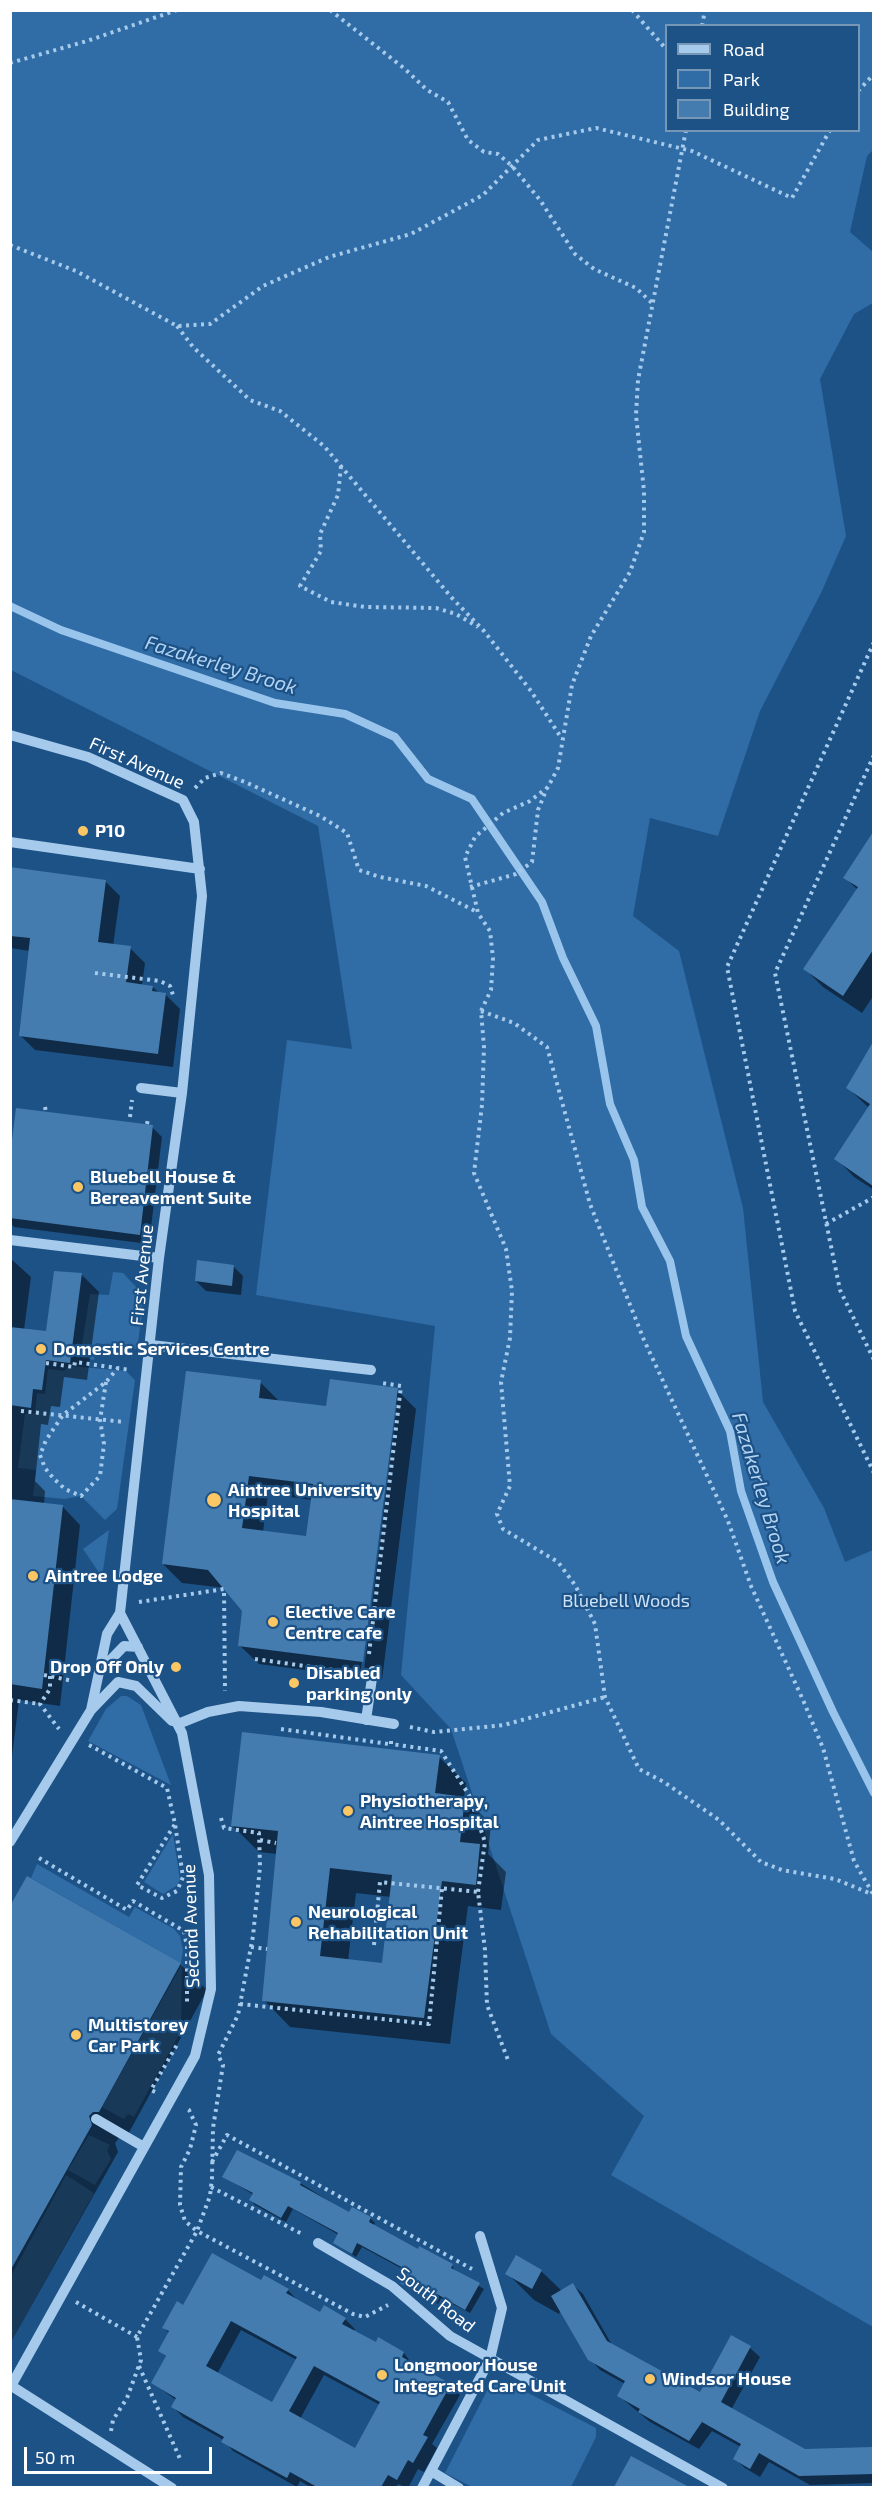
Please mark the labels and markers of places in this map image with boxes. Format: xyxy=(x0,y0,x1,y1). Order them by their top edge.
place label: P10 xyxy=(95,820,125,842)
marker: P10 xyxy=(76,824,90,838)
place label: Bluebell House & Bereavement Suite xyxy=(90,1166,252,1208)
marker: Bluebell House & Bereavement Suite xyxy=(71,1180,85,1194)
place label: Domestic Services Centre xyxy=(53,1338,270,1360)
marker: Domestic Services Centre xyxy=(34,1342,48,1356)
place label: Aintree University Hospital xyxy=(228,1479,383,1522)
marker: Aintree University Hospital xyxy=(205,1491,223,1509)
place label: Aintree Lodge xyxy=(45,1565,163,1587)
marker: Aintree Lodge xyxy=(26,1569,40,1583)
place label: Elective Care Centre cafe xyxy=(285,1601,396,1644)
marker: Elective Care Centre cafe xyxy=(266,1615,280,1629)
place label: Drop Off Only xyxy=(50,1656,164,1678)
marker: Drop Off Only xyxy=(169,1660,183,1674)
place label: Disabled parking only xyxy=(306,1662,412,1704)
marker: Disabled parking only xyxy=(287,1676,301,1690)
place label: Physiotherapy, Aintree Hospital xyxy=(360,1790,499,1832)
marker: Physiotherapy, Aintree Hospital xyxy=(341,1804,355,1818)
place label: Neurological Rehabilitation Unit xyxy=(308,1901,468,1944)
marker: Neurological Rehabilitation Unit xyxy=(289,1915,303,1929)
place label: Multistorey Car Park xyxy=(88,2014,189,2056)
marker: Multistorey Car Park xyxy=(69,2028,83,2042)
place label: Longmoor House Integrated Care Unit xyxy=(394,2354,566,2396)
marker: Longmoor House Integrated Care Unit xyxy=(375,2368,389,2382)
place label: Windsor House xyxy=(662,2368,791,2390)
marker: Windsor House xyxy=(643,2372,657,2386)

